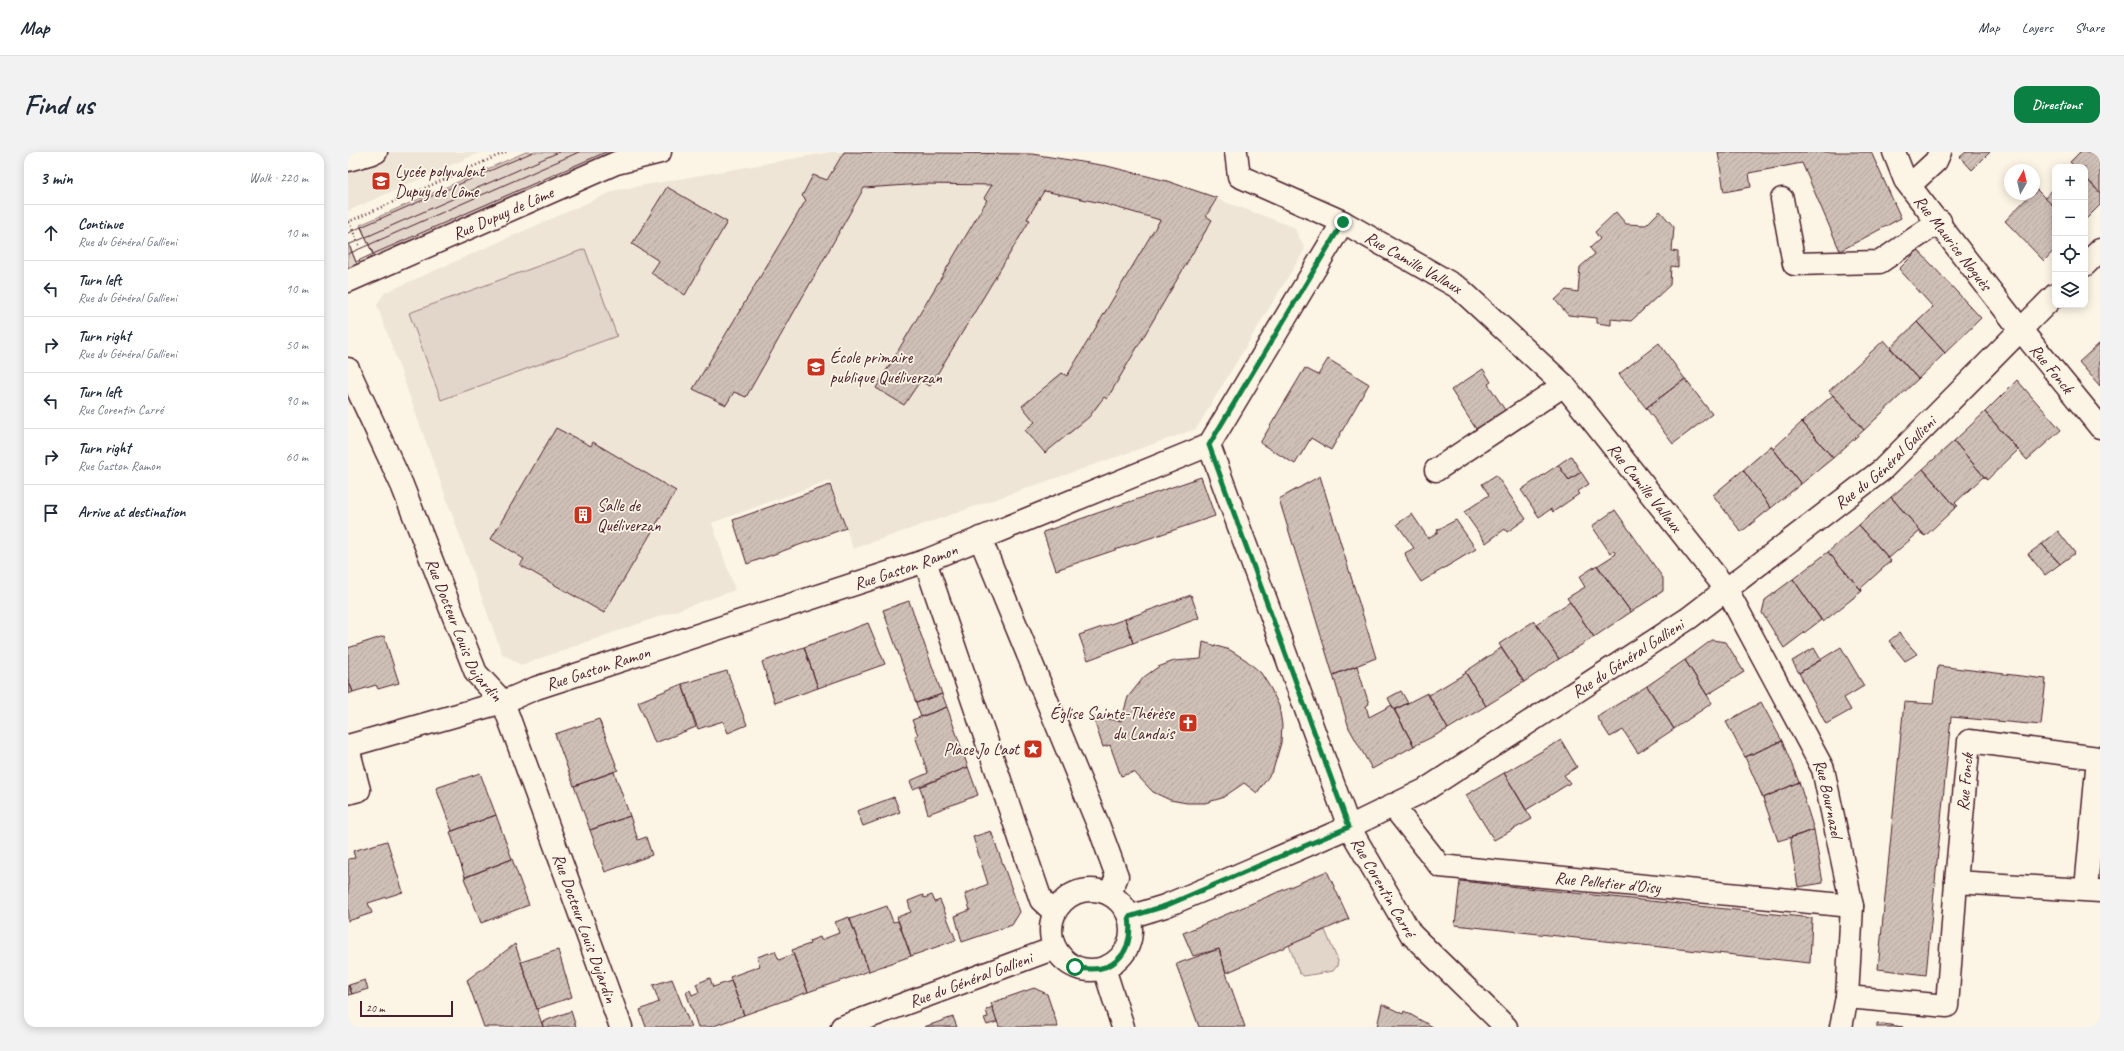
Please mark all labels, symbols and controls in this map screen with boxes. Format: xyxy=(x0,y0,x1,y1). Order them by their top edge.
text: Map xyxy=(20,16,50,40)
text: Map xyxy=(1978,19,2000,36)
text: Layers xyxy=(2022,19,2053,36)
text: Share xyxy=(2075,19,2104,36)
button: Directions xyxy=(2014,86,2100,123)
text: Find us xyxy=(24,87,94,122)
place label: Lycée polyvalent Dupuy de Lôme xyxy=(395,161,487,202)
north arrow xyxy=(2004,164,2040,200)
map controls xyxy=(2052,164,2088,308)
button: + xyxy=(2052,164,2088,200)
text: 3 min xyxy=(40,168,73,189)
text: Walk · 220 m xyxy=(249,170,308,186)
school or university icon: Lycée polyvalent Dupuy de Lôme xyxy=(370,170,392,192)
street label: Rue Dupuy de Lôme xyxy=(449,181,558,244)
street label: Rue Maurice Noguès xyxy=(1910,191,1998,296)
button: − xyxy=(2052,200,2088,236)
route end xyxy=(1334,213,1352,231)
text: Continue xyxy=(78,215,123,234)
icon: ahead xyxy=(40,222,62,244)
text: 10 m xyxy=(286,225,308,241)
street label: Rue Camille Vallaux xyxy=(1361,226,1467,299)
text: Rue du Général Gallieni xyxy=(78,234,177,250)
button: locate xyxy=(2052,236,2088,272)
text: Turn left xyxy=(78,271,121,290)
button: layers xyxy=(2052,272,2088,308)
icon: left xyxy=(40,278,62,300)
text: 10 m xyxy=(286,281,308,297)
text: Rue du Général Gallieni xyxy=(78,290,177,306)
text: Turn right xyxy=(78,327,131,346)
icon: right xyxy=(40,334,62,356)
text: 50 m xyxy=(286,337,308,353)
street label: Rue Fonck xyxy=(2026,339,2080,399)
text: Rue du Général Gallieni xyxy=(78,346,177,362)
place label: École primaire publique Quéliverzan xyxy=(830,346,942,388)
school or university icon: École primaire publique Quéliverzan xyxy=(805,356,827,378)
text: Turn left xyxy=(78,383,121,402)
icon: left xyxy=(40,390,62,412)
text: 90 m xyxy=(286,393,308,409)
text: Rue Corentin Carré xyxy=(78,402,163,418)
street label: Rue du Général Gallieni xyxy=(1830,410,1941,513)
street label: Rue Camille Vallaux xyxy=(1603,438,1688,537)
text: Turn right xyxy=(78,439,131,458)
icon: right xyxy=(40,446,62,468)
text: 60 m xyxy=(286,449,308,465)
text: Rue Gaston Ramon xyxy=(78,458,161,474)
place label: Salle de Quéliverzan xyxy=(597,495,661,536)
icon: arrive xyxy=(40,502,62,524)
text: Arrive at destination xyxy=(78,503,185,522)
building icon: Salle de Quéliverzan xyxy=(572,504,594,526)
street label: Rue Gaston Ramon xyxy=(851,538,961,594)
street label: Rue Docteur Louis Dujardin xyxy=(421,555,508,706)
street label: Rue du Général Gallieni xyxy=(1567,613,1689,702)
street label: Rue Gaston Ramon xyxy=(543,641,653,695)
place label: Église Sainte-Thérèse du Landais xyxy=(1050,702,1176,744)
church icon: Église Sainte-Thérèse du Landais xyxy=(1177,712,1199,734)
place icon: Place Jo Laot xyxy=(1022,738,1044,760)
place label: Place Jo Laot xyxy=(943,739,1021,760)
street label: Rue Fonck xyxy=(1952,751,1978,812)
street label: Rue Bournazel xyxy=(1809,755,1848,842)
street label: Rue Corentin Carré xyxy=(1347,833,1422,942)
street label: Rue Docteur Louis Dujardin xyxy=(548,850,622,1006)
street label: Rue Pelletier d'Oisy xyxy=(1554,867,1663,898)
street label: Rue du Général Gallieni xyxy=(906,946,1037,1012)
route start xyxy=(1066,958,1084,976)
scale bar xyxy=(360,999,453,1018)
text: 20 m xyxy=(366,1001,385,1015)

